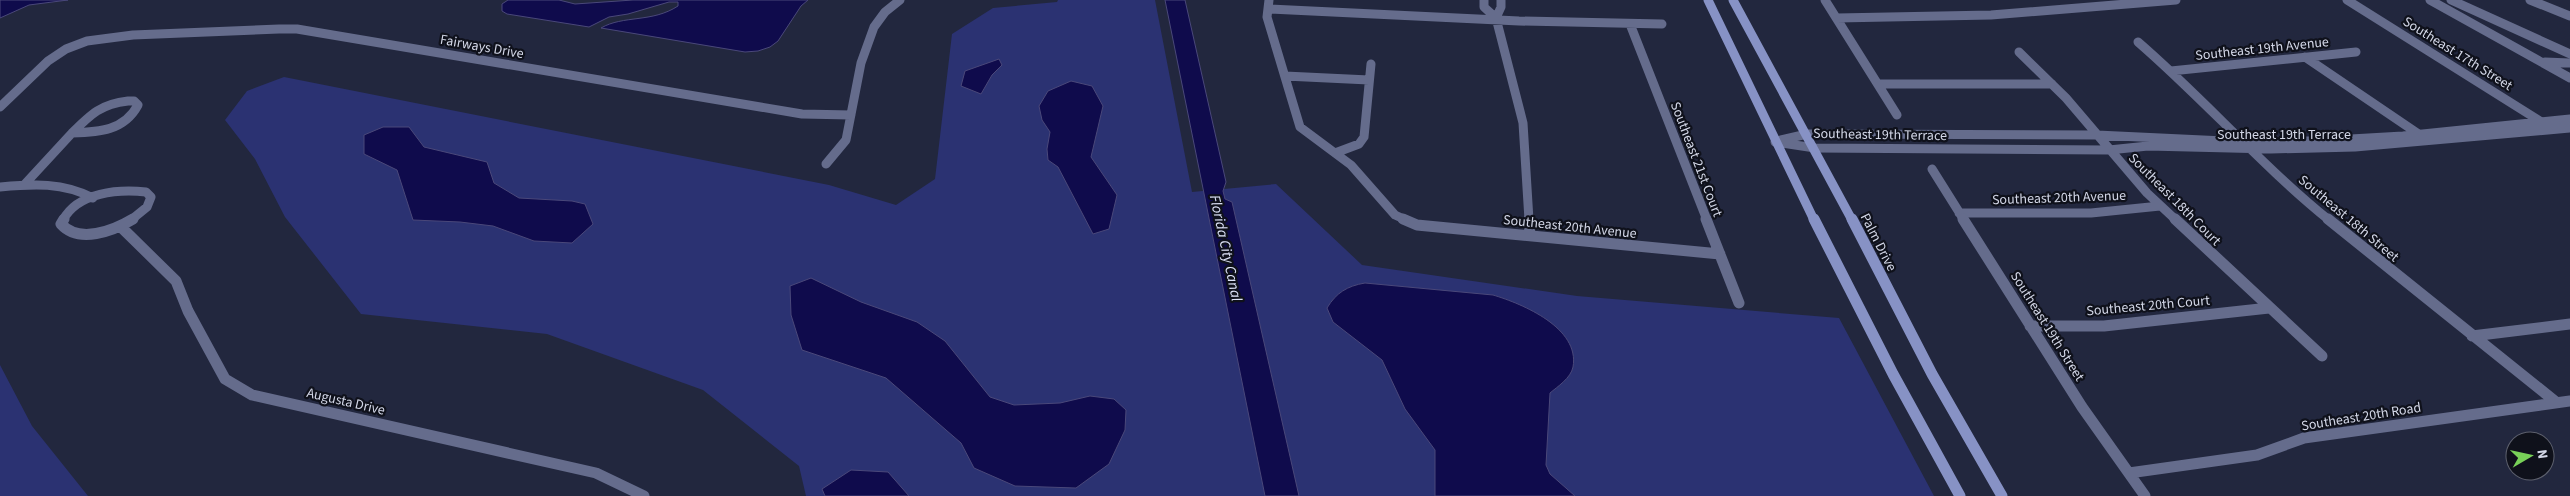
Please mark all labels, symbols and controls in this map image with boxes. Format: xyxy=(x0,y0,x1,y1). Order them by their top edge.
street label: Southeast 17th Street xyxy=(2399,12,2516,96)
street label: Fairways Drive xyxy=(438,30,525,64)
street label: Southeast 19th Avenue xyxy=(2194,32,2330,66)
street label: Southeast 21st Court xyxy=(1665,99,1727,220)
street label: Southeast 19th Terrace xyxy=(1813,124,1947,146)
street label: Southeast 19th Terrace xyxy=(2217,125,2351,145)
street label: Southeast 18th Court xyxy=(2123,149,2225,251)
street label: Southeast 18th Street xyxy=(2294,171,2403,267)
street label: Southeast 20th Avenue xyxy=(1992,186,2126,210)
water label: Florida City Canal xyxy=(1204,193,1247,304)
street label: Southeast 20th Avenue xyxy=(1502,210,1638,244)
street label: Palm Drive xyxy=(1855,210,1901,275)
street label: Southeast 19th Street xyxy=(2005,268,2089,386)
street label: Southeast 20th Court xyxy=(2086,291,2211,321)
street label: Augusta Drive xyxy=(305,383,387,421)
street label: Southeast 20th Road xyxy=(2300,398,2423,436)
north arrow xyxy=(2505,431,2555,481)
text: N xyxy=(2531,448,2552,460)

